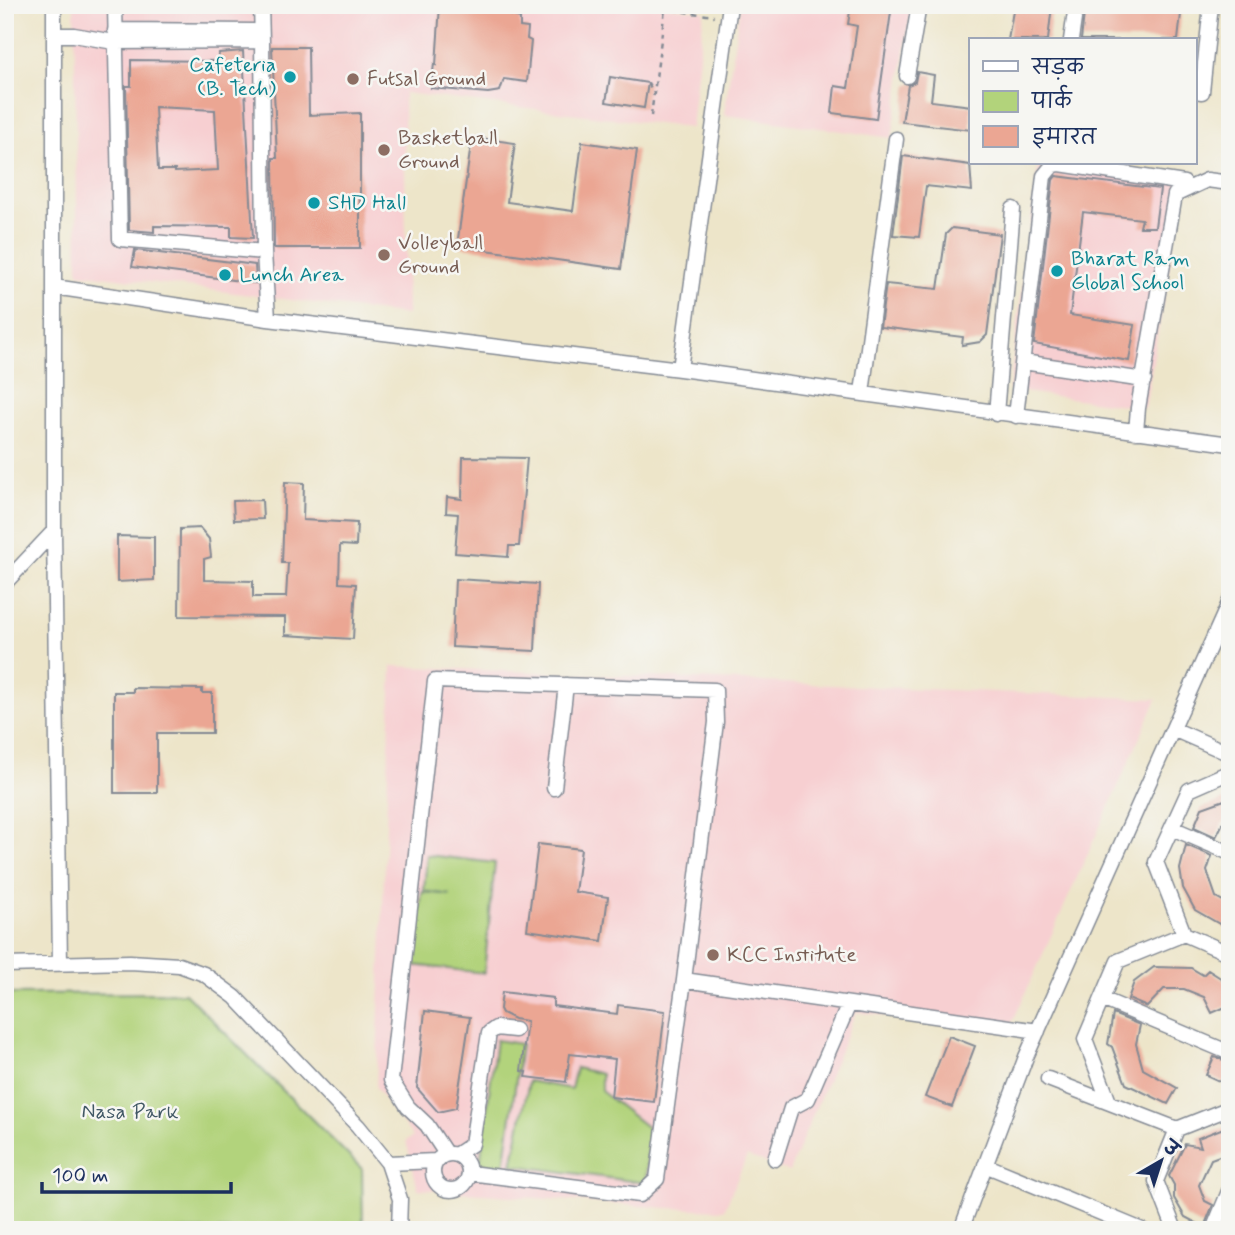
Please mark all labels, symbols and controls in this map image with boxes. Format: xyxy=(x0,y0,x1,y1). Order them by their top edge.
legend xyxy=(969,38,1196,164)
place label: Cafeteria (B. Tech) xyxy=(189,51,277,103)
text: सड़क xyxy=(1031,54,1085,82)
place label: Futsal Ground xyxy=(367,65,486,93)
marker: Cafeteria (B. Tech) xyxy=(282,69,298,85)
marker: Futsal Ground xyxy=(345,71,361,87)
text: पार्क xyxy=(1031,84,1073,116)
place label: Basketball Ground xyxy=(398,124,498,176)
text: इमारत xyxy=(1032,124,1098,152)
marker: Basketball Ground xyxy=(376,142,392,158)
place label: SHD Hall xyxy=(328,189,406,217)
marker: SHD Hall xyxy=(306,195,322,211)
place label: Volleyball Ground xyxy=(398,229,484,281)
place label: Bharat Ram Global School xyxy=(1071,245,1190,297)
marker: Volleyball Ground xyxy=(376,247,392,263)
place label: Lunch Area xyxy=(239,261,344,289)
marker: Bharat Ram Global School xyxy=(1049,263,1065,279)
marker: Lunch Area xyxy=(217,267,233,283)
place label: KCC Institute xyxy=(727,941,857,969)
marker: KCC Institute xyxy=(705,947,721,963)
park label: Nasa Park xyxy=(81,1098,179,1126)
north arrow xyxy=(1126,1126,1196,1196)
text: उ xyxy=(1156,1134,1185,1164)
scale bar xyxy=(42,1151,231,1195)
text: 100 m xyxy=(52,1162,108,1190)

